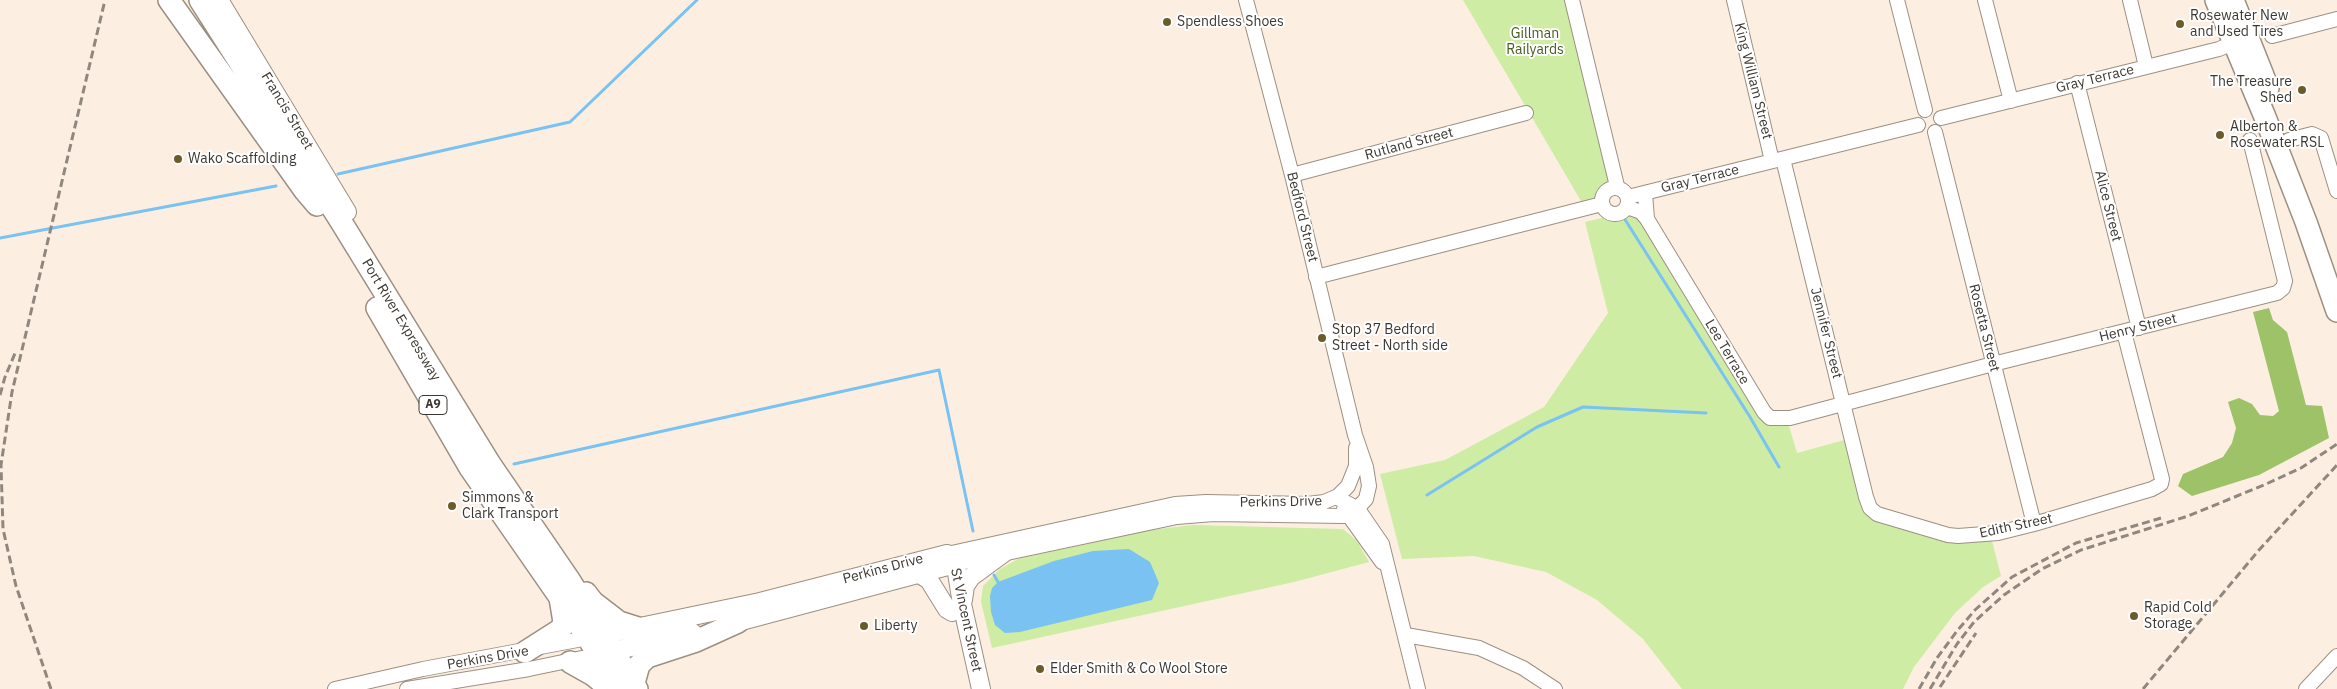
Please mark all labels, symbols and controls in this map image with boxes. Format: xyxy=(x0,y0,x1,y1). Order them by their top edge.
place label: Rosewater New and Used Tires xyxy=(2190,8,2288,40)
place label: Spendless Shoes xyxy=(1177,14,1284,30)
marker: Spendless Shoes xyxy=(1161,16,1173,28)
marker: Rosewater New and Used Tires xyxy=(2174,18,2186,30)
street label: King William Street xyxy=(1730,21,1776,141)
park label: Gillman Railyards xyxy=(1506,26,1564,58)
street label: Gray Terrace xyxy=(2054,61,2136,97)
street label: Francis Street xyxy=(257,69,317,153)
place label: The Treasure Shed xyxy=(2210,74,2292,106)
marker: The Treasure Shed xyxy=(2296,84,2308,96)
place label: Alberton & Rosewater RSL xyxy=(2230,119,2324,152)
street label: Rutland Street xyxy=(1363,124,1455,164)
marker: Alberton & Rosewater RSL xyxy=(2214,129,2226,141)
place label: Wako Scaffolding xyxy=(188,151,296,167)
marker: Wako Scaffolding xyxy=(172,153,184,165)
street label: Gray Terrace xyxy=(1659,161,1741,197)
street label: Alice Street xyxy=(2091,169,2125,243)
street label: Bedford Street xyxy=(1283,170,1321,264)
street label: Port River Expressway xyxy=(358,256,444,384)
street label: Rosetta Street xyxy=(1965,282,2003,374)
street label: Jennifer Street xyxy=(1807,286,1845,380)
street label: Henry Street xyxy=(2097,310,2179,346)
street label: Lee Terrace xyxy=(1701,317,1753,387)
place label: Stop 37 Bedford Street - North side xyxy=(1332,322,1448,354)
marker: Stop 37 Bedford Street - North side xyxy=(1316,332,1328,344)
road number: A9 xyxy=(419,396,447,414)
place label: Simmons & Clark Transport xyxy=(462,490,559,522)
street label: Perkins Drive xyxy=(1240,493,1322,511)
marker: Simmons & Clark Transport xyxy=(446,500,458,512)
street label: Edith Street xyxy=(1978,510,2054,542)
street label: Perkins Drive xyxy=(841,550,925,588)
street label: St Vincent Street xyxy=(947,567,985,673)
place label: Rapid Cold Storage xyxy=(2144,600,2212,632)
marker: Rapid Cold Storage xyxy=(2128,610,2140,622)
place label: Liberty xyxy=(874,618,917,634)
marker: Liberty xyxy=(858,620,870,632)
street label: Perkins Drive xyxy=(446,643,530,673)
place label: Elder Smith & Co Wool Store xyxy=(1050,661,1228,677)
marker: Elder Smith & Co Wool Store xyxy=(1034,663,1046,675)

